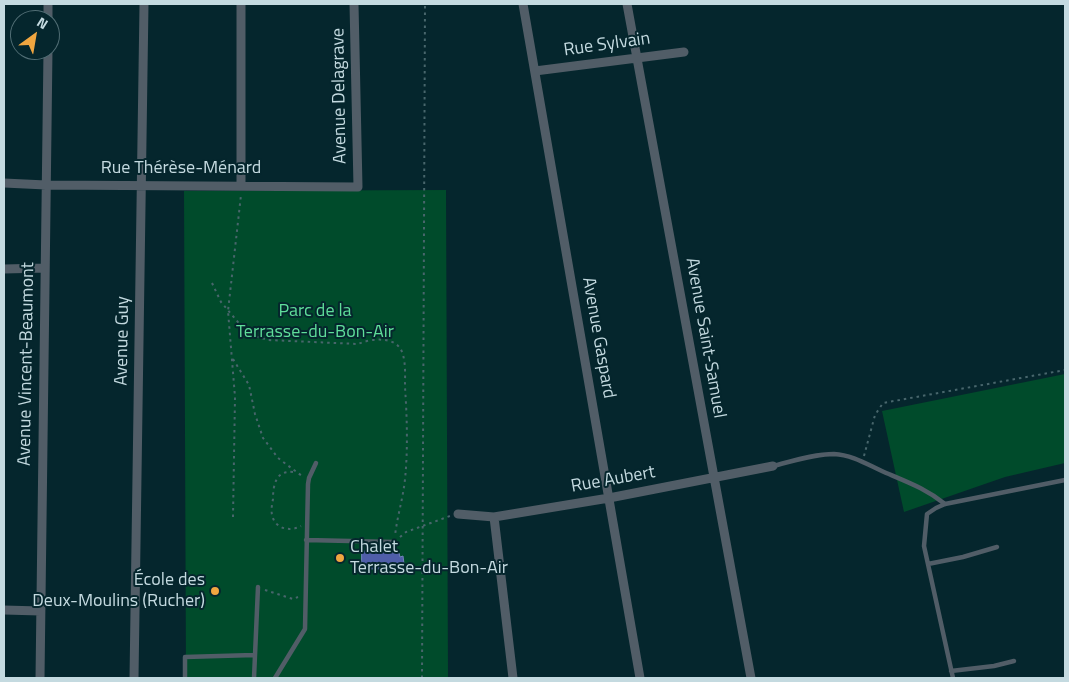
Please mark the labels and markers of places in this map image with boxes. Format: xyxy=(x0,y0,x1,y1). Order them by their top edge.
place label: Chalet Terrasse-du-Bon-Air xyxy=(350,537,508,580)
marker: Chalet Terrasse-du-Bon-Air xyxy=(334,552,346,564)
place label: École des Deux-Moulins (Rucher) xyxy=(32,570,205,612)
marker: École des Deux-Moulins (Rucher) xyxy=(209,585,221,597)

